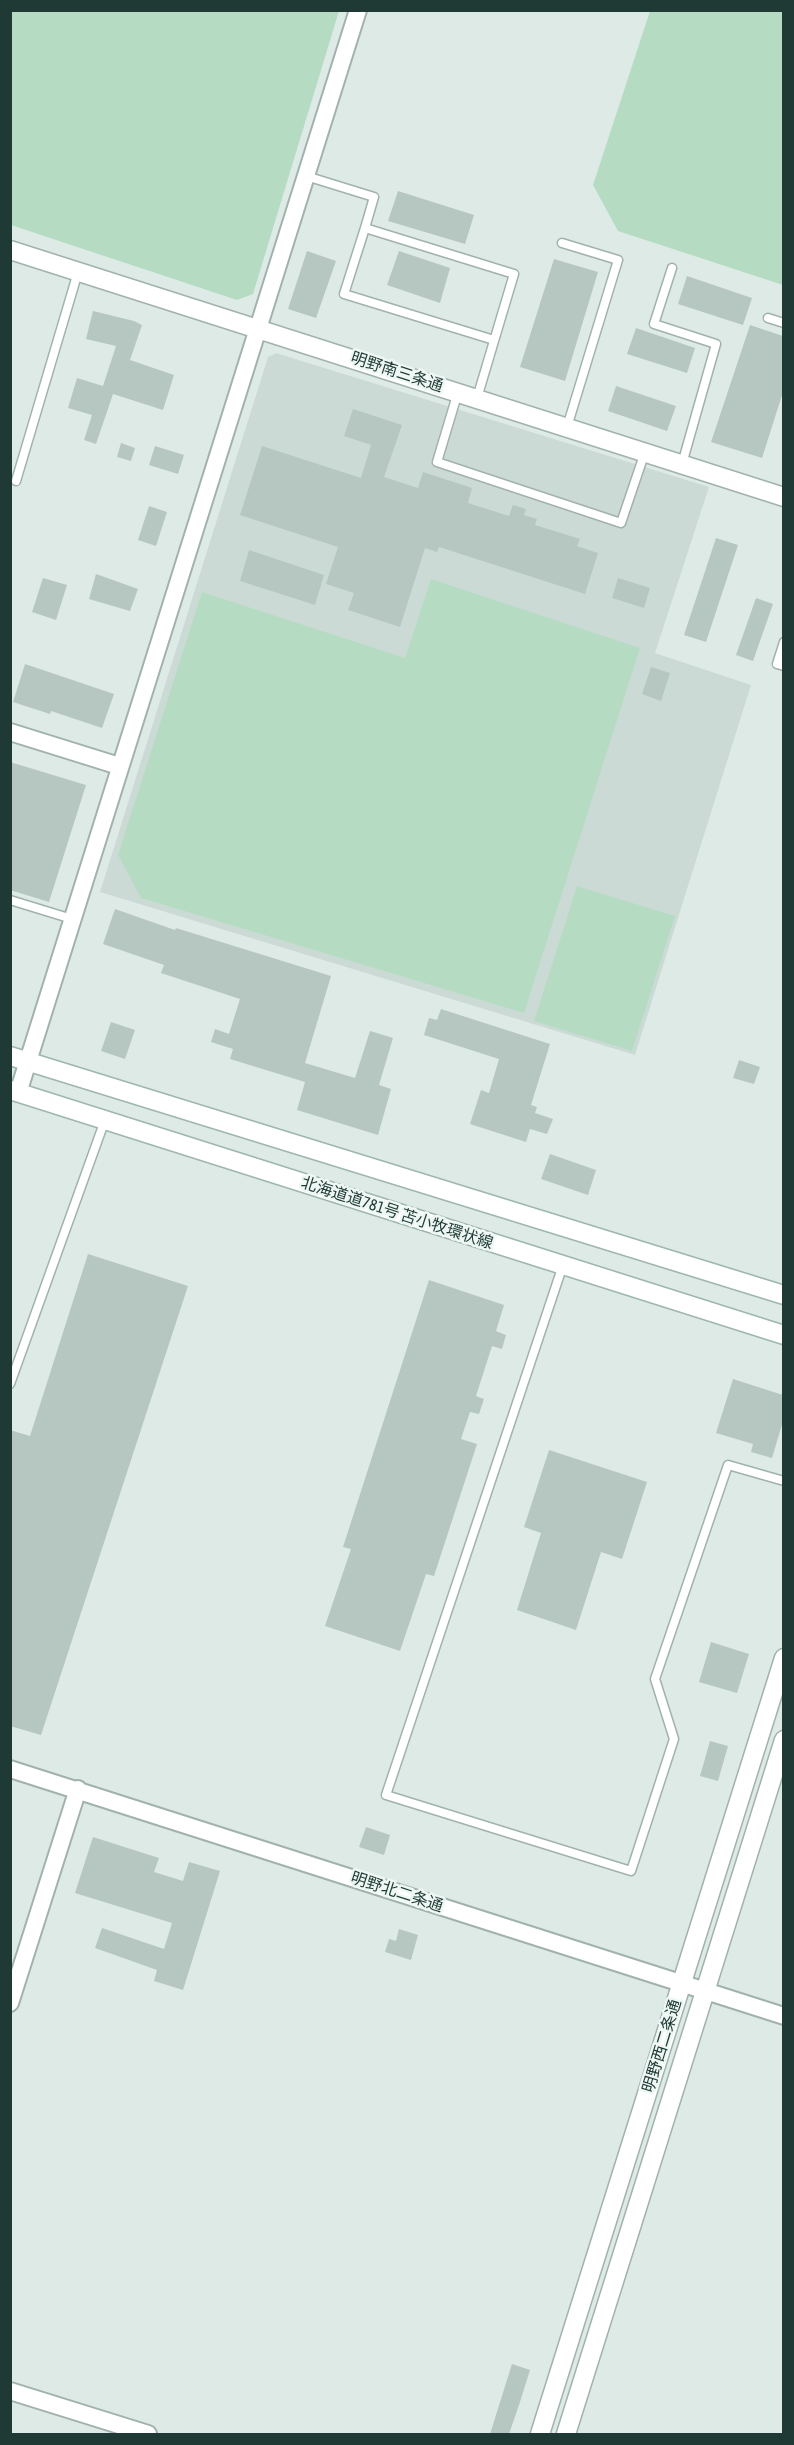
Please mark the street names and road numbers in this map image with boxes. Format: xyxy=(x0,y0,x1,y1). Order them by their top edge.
street label: 明野南三条通 xyxy=(348,348,446,396)
street label: 北海道道781号 苫小牧環状線 xyxy=(299,1173,495,1253)
street label: 明野北二条通 xyxy=(348,1868,446,1916)
street label: 明野西二条通 xyxy=(639,1997,685,2095)

